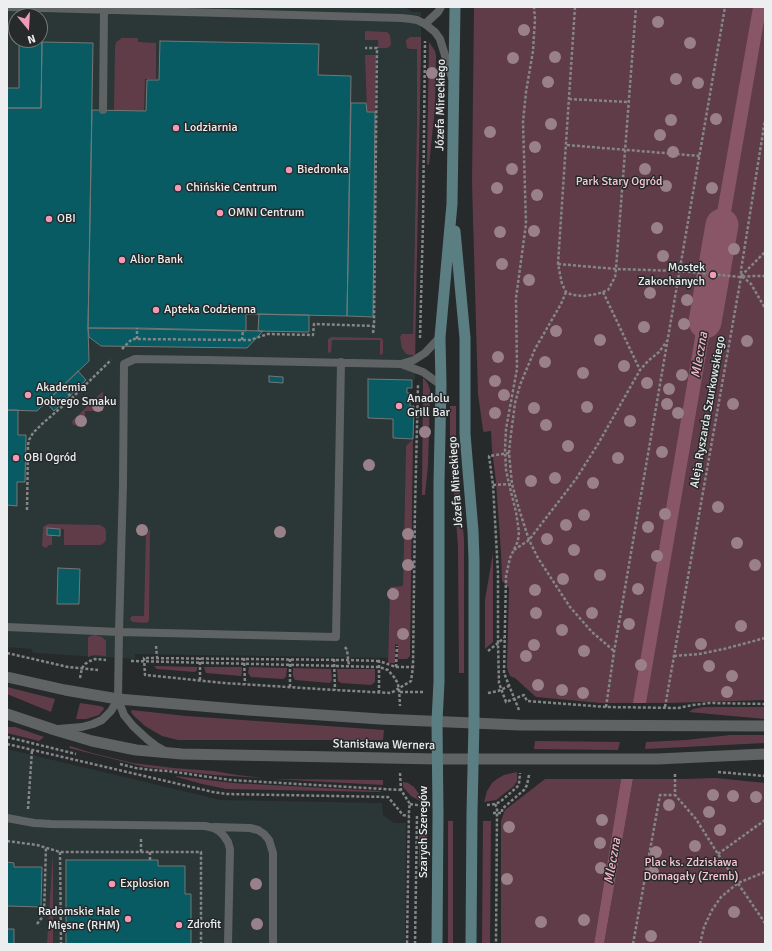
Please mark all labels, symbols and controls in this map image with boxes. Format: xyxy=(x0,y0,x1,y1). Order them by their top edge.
north arrow xyxy=(8,8,48,48)
text: N xyxy=(26,32,37,46)
street label: Józefa Mireckiego xyxy=(433,59,449,151)
place label: Lodziarnia xyxy=(184,121,238,135)
marker: Lodziarnia xyxy=(171,123,181,133)
place label: Biedronka xyxy=(297,163,349,177)
marker: Biedronka xyxy=(284,165,294,175)
park label: Park Stary Ogród xyxy=(576,175,662,189)
place label: Chińskie Centrum xyxy=(186,181,277,195)
marker: Chińskie Centrum xyxy=(173,183,183,193)
place label: OMNI Centrum xyxy=(228,206,304,220)
marker: OMNI Centrum xyxy=(215,208,225,218)
place label: OBI xyxy=(57,212,76,226)
marker: OBI xyxy=(44,214,54,224)
place label: Alior Bank xyxy=(130,253,183,267)
marker: Alior Bank xyxy=(117,255,127,265)
place label: Mostek Zakochanych xyxy=(638,261,705,289)
marker: Mostek Zakochanych xyxy=(708,270,718,280)
place label: Apteka Codzienna xyxy=(164,303,256,317)
marker: Apteka Codzienna xyxy=(151,305,161,315)
water label: Mleczna xyxy=(688,331,712,379)
street label: Aleja Ryszarda Szurkowskiego xyxy=(688,335,728,489)
place label: Akademia Dobrego Smaku xyxy=(36,381,116,409)
marker: Akademia Dobrego Smaku xyxy=(23,390,33,400)
place label: Anadolu Grill Bar xyxy=(407,392,450,420)
marker: Anadolu Grill Bar xyxy=(394,401,404,411)
street label: Józefa Mireckiego xyxy=(446,436,466,528)
place label: OBI Ogród xyxy=(24,451,76,465)
marker: OBI Ogród xyxy=(11,453,21,463)
street label: Stanisława Wernera xyxy=(333,737,435,753)
street label: Szarych Szeregów xyxy=(417,786,431,878)
water label: Mleczna xyxy=(601,837,625,885)
park label: Plac ks. Zdzisława Domagały (Zremb) xyxy=(643,856,739,884)
place label: Explosion xyxy=(120,877,170,891)
marker: Explosion xyxy=(107,879,117,889)
place label: Radomskie Hale Mięsne (RHM) xyxy=(38,905,120,933)
marker: Radomskie Hale Mięsne (RHM) xyxy=(123,914,133,924)
place label: Zdrofit xyxy=(187,918,221,932)
marker: Zdrofit xyxy=(174,920,184,930)

